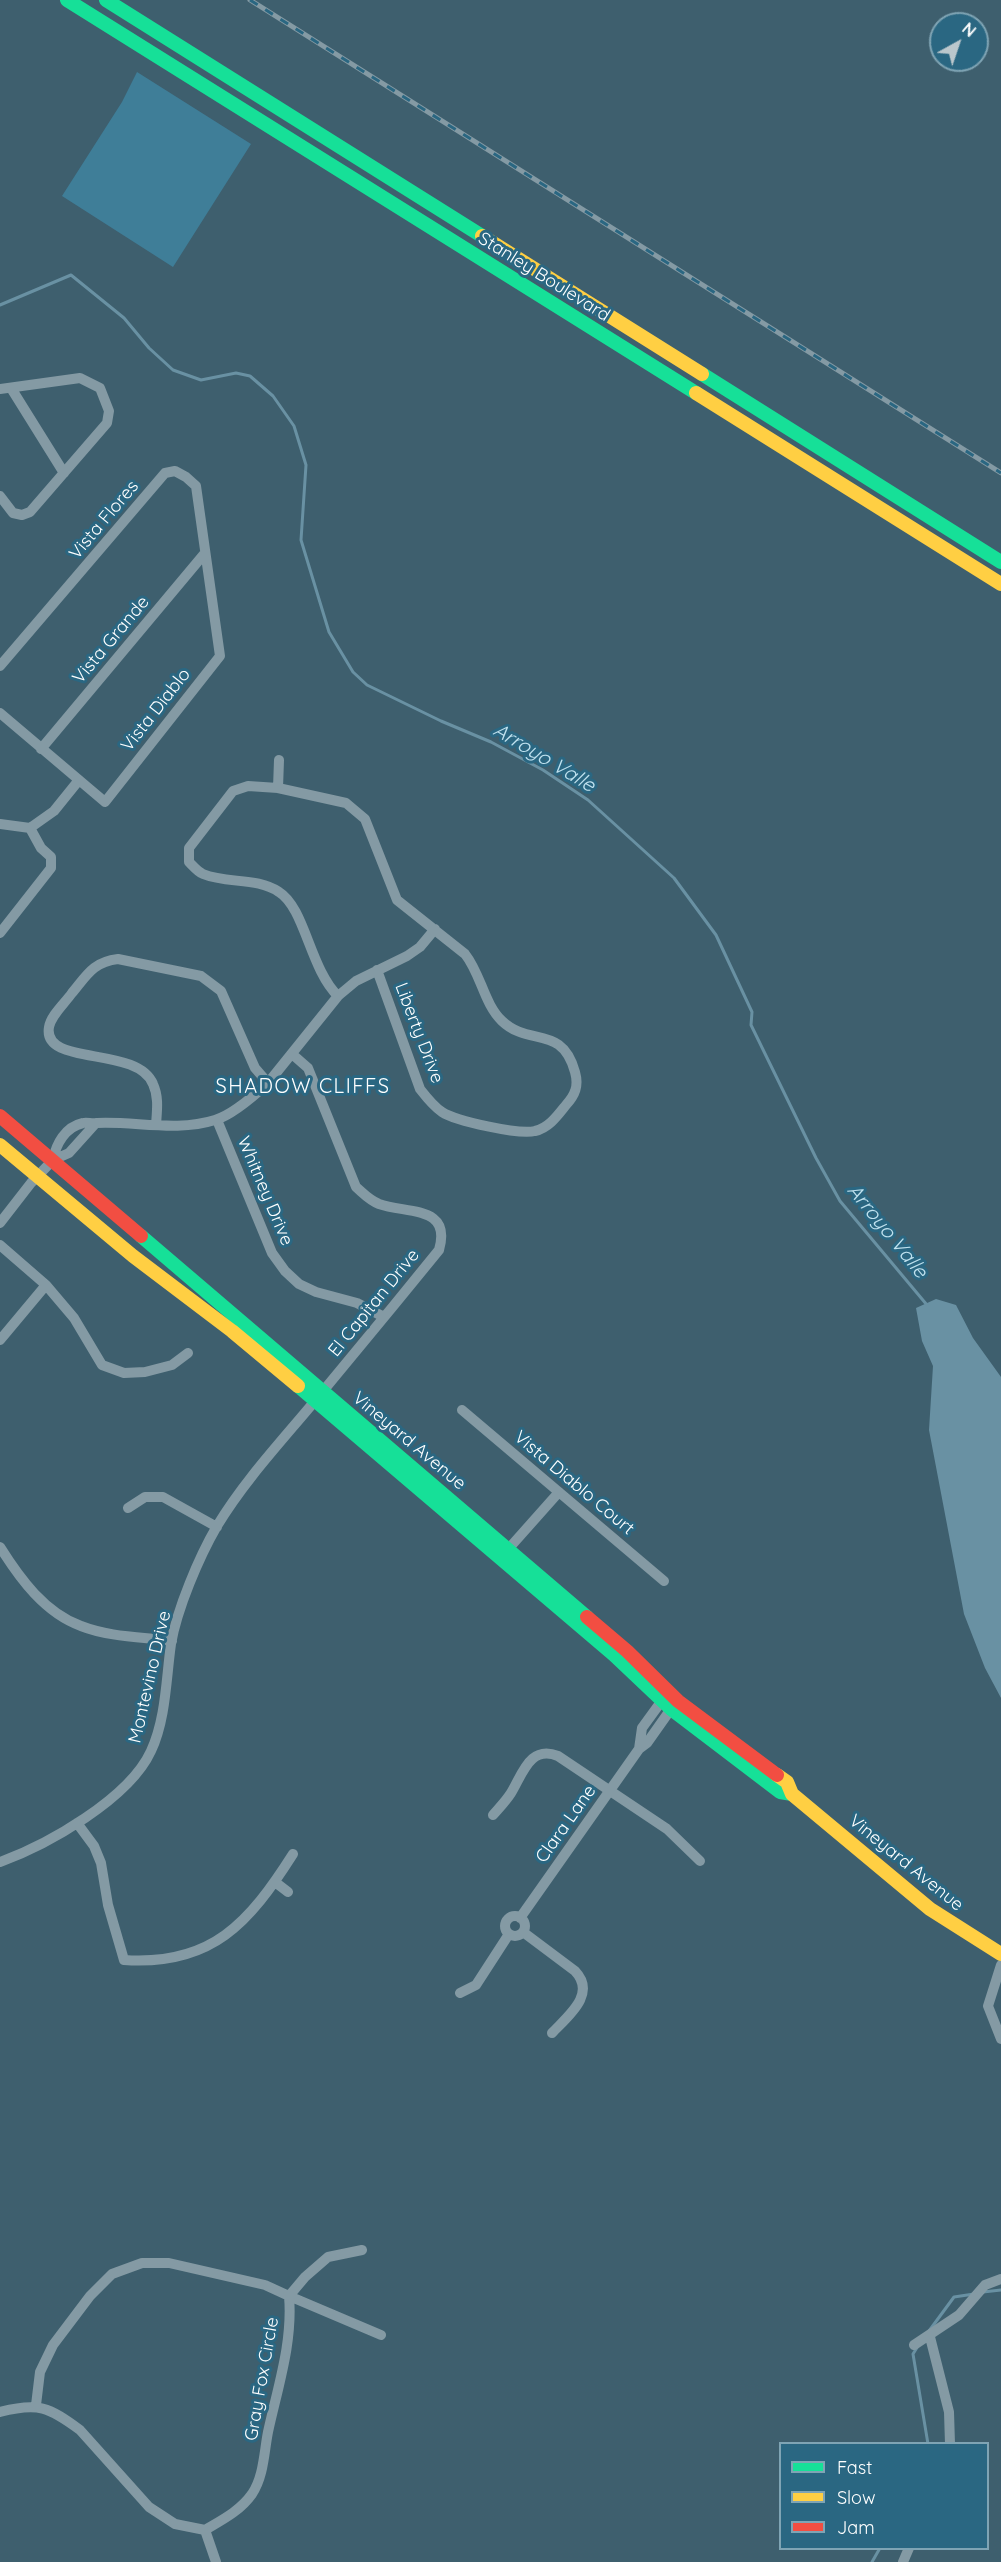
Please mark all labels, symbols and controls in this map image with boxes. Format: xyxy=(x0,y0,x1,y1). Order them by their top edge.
north arrow xyxy=(929,12,989,72)
text: N xyxy=(958,18,980,41)
street label: Stanley Boulevard xyxy=(474,228,614,326)
street label: Vista Flores xyxy=(65,476,143,564)
street label: Vista Grande xyxy=(68,592,154,688)
street label: Vista Diablo xyxy=(117,664,195,756)
water label: Arroyo Valle xyxy=(489,718,599,798)
street label: Liberty Drive xyxy=(390,980,448,1086)
district label: SHADOW CLIFFS xyxy=(216,1075,390,1099)
street label: Whitney Drive xyxy=(232,1133,298,1249)
water label: Arroyo Valle xyxy=(842,1179,932,1283)
street label: El Capitan Drive xyxy=(324,1245,424,1361)
street label: Vineyard Avenue xyxy=(348,1387,470,1495)
street label: Vista Diablo Court xyxy=(509,1426,639,1540)
street label: Montevino Drive xyxy=(124,1609,176,1745)
street label: Clara Lane xyxy=(531,1781,601,1867)
street label: Vineyard Avenue xyxy=(844,1810,968,1916)
street label: Gray Fox Circle xyxy=(241,2316,283,2442)
legend xyxy=(779,2442,989,2550)
text: Fast xyxy=(837,2456,872,2479)
text: Slow xyxy=(837,2486,875,2509)
text: Jam xyxy=(837,2516,875,2539)

